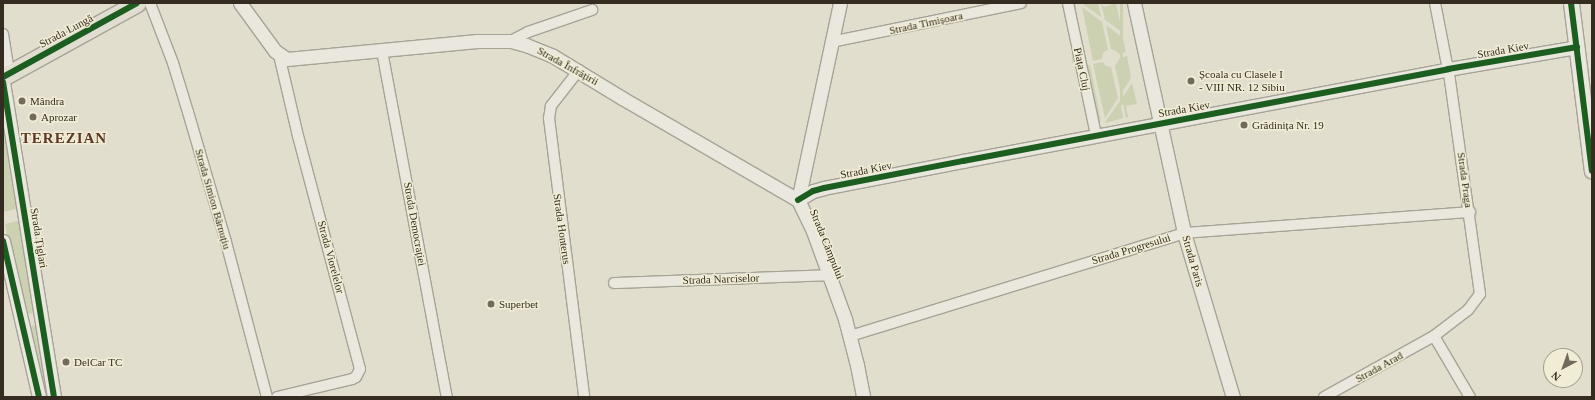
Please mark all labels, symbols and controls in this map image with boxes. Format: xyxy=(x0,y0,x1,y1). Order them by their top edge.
street label: Strada Timișoara xyxy=(888,9,964,37)
street label: Strada Lungă xyxy=(37,11,95,51)
street label: Strada Kiev xyxy=(1476,39,1530,61)
street label: Strada Înfrățirii xyxy=(535,44,601,88)
street label: Piața Cluj xyxy=(1071,46,1093,92)
place label: Școala cu Clasele I - VIII NR. 12 Sibiu xyxy=(1199,68,1285,94)
marker: Școala cu Clasele I - VIII NR. 12 Sibiu xyxy=(1186,76,1196,86)
place label: Mândra xyxy=(30,94,64,108)
marker: Mândra xyxy=(17,96,27,106)
street label: Strada Kiev xyxy=(1157,98,1211,120)
place label: Aprozar xyxy=(41,110,77,124)
marker: Aprozar xyxy=(28,112,38,122)
place label: Grădinița Nr. 19 xyxy=(1252,118,1324,132)
marker: Grădinița Nr. 19 xyxy=(1239,120,1249,130)
district label: TEREZIAN xyxy=(21,130,107,148)
street label: Strada Simion Bărnuțiu xyxy=(192,147,234,251)
street label: Strada Praga xyxy=(1455,151,1475,209)
street label: Strada Kiev xyxy=(839,159,893,181)
street label: Strada Democrației xyxy=(401,181,429,267)
street label: Strada Honterus xyxy=(551,193,573,265)
street label: Strada Țiglari xyxy=(28,207,50,269)
street label: Strada Câmpului xyxy=(807,207,847,281)
street label: Strada Viorelelor xyxy=(315,219,347,295)
street label: Strada Progresului xyxy=(1090,231,1172,267)
street label: Strada Paris xyxy=(1179,234,1207,288)
street label: Strada Narciselor xyxy=(682,271,760,287)
place label: Superbet xyxy=(499,297,538,311)
marker: Superbet xyxy=(486,299,496,309)
street label: Strada Arad xyxy=(1353,348,1405,386)
north arrow xyxy=(1543,348,1583,388)
place label: DelCar TC xyxy=(74,355,123,369)
marker: DelCar TC xyxy=(61,357,71,367)
text: N xyxy=(1549,369,1563,383)

